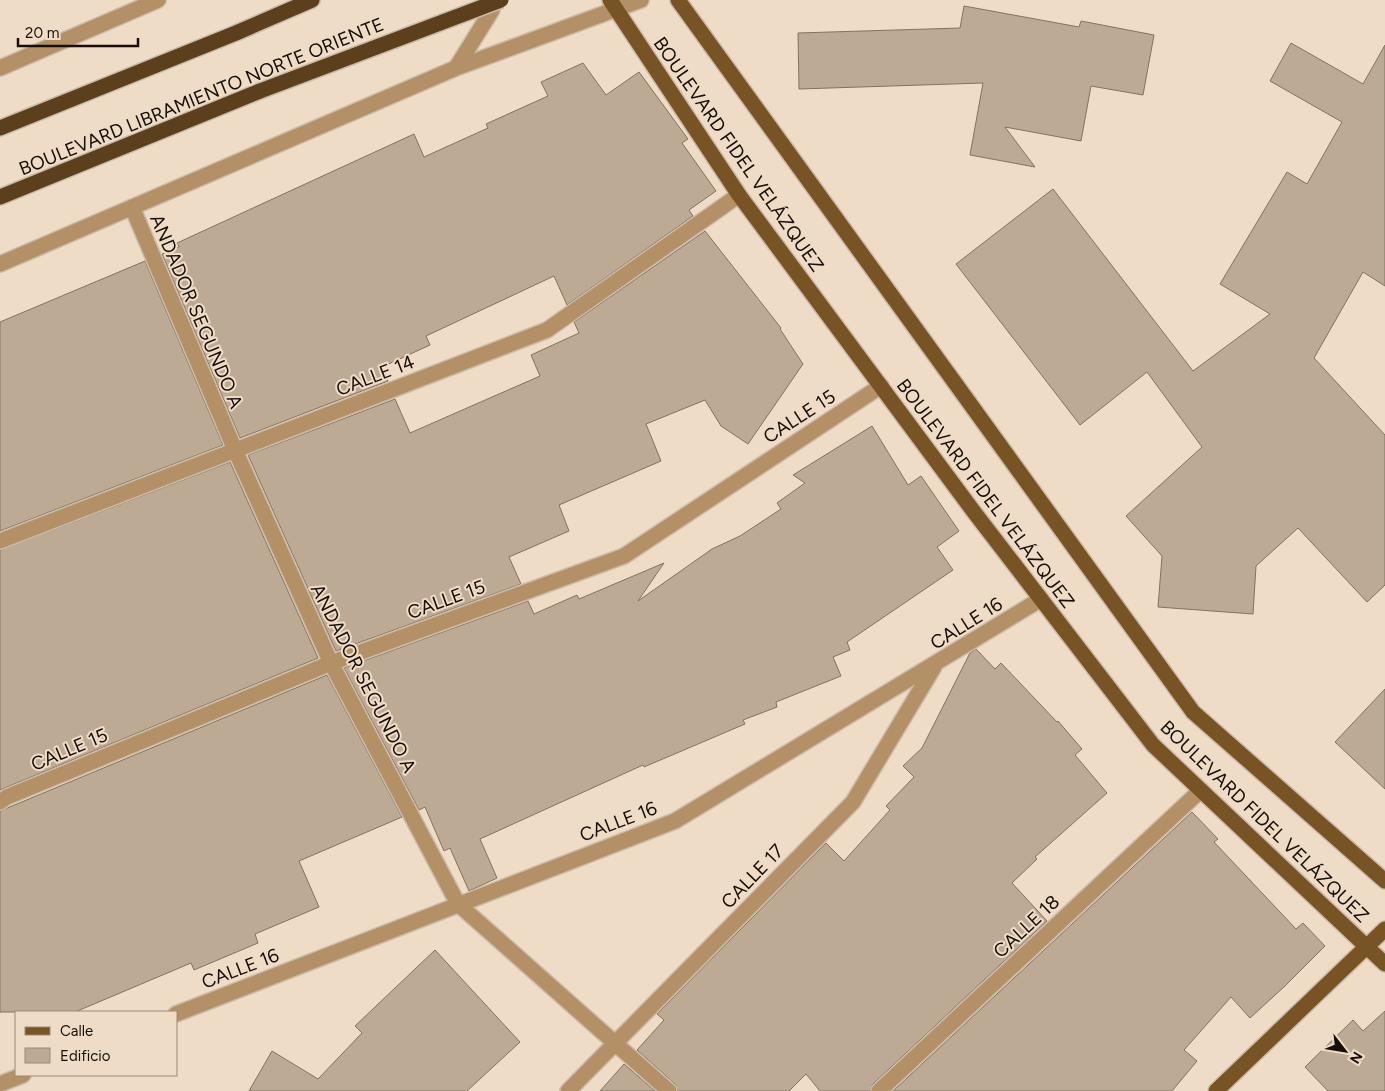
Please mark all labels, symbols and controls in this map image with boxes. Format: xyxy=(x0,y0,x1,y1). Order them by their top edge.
street label: BOULEVARD LIBRAMIENTO NORTE ORIENTE xyxy=(15,12,387,180)
scale bar xyxy=(18,15,138,47)
text: 20 m xyxy=(25,24,59,42)
street label: BOULEVARD FIDEL VELÁZQUEZ xyxy=(649,33,829,276)
street label: ANDADOR SEGUNDO A xyxy=(145,211,248,412)
street label: CALLE 14 xyxy=(333,350,418,401)
street label: BOULEVARD FIDEL VELÁZQUEZ xyxy=(892,374,1079,612)
street label: CALLE 15 xyxy=(759,385,840,448)
street label: CALLE 15 xyxy=(404,575,488,624)
street label: ANDADOR SEGUNDO A xyxy=(306,580,421,777)
street label: CALLE 16 xyxy=(926,592,1007,655)
street label: BOULEVARD FIDEL VELÁZQUEZ xyxy=(1156,715,1374,927)
street label: CALLE 15 xyxy=(27,723,111,776)
street label: CALLE 16 xyxy=(576,796,660,847)
street label: CALLE 17 xyxy=(716,839,789,913)
street label: CALLE 18 xyxy=(989,890,1064,963)
street label: CALLE 16 xyxy=(198,943,282,994)
legend xyxy=(15,1011,178,1076)
text: Calle xyxy=(60,1022,93,1040)
north arrow xyxy=(1320,1026,1370,1076)
text: Edificio xyxy=(60,1047,111,1065)
text: N xyxy=(1346,1048,1366,1066)

